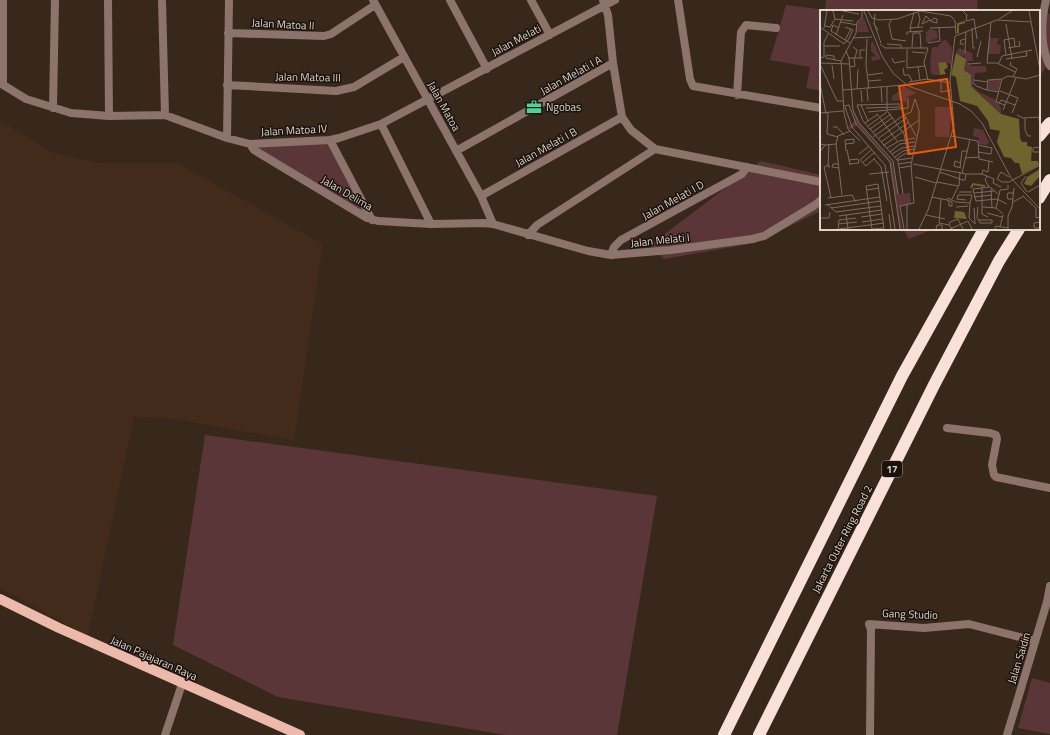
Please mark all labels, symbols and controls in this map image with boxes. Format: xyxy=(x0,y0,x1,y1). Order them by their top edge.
inset map xyxy=(820,10,1040,230)
street label: Jalan Matoa II xyxy=(251,14,315,34)
street label: Jalan Melati xyxy=(488,20,544,60)
street label: Jalan Melati I A xyxy=(537,51,605,99)
street label: Jalan Matoa III xyxy=(275,68,341,86)
street label: Jalan Matoa xyxy=(424,78,465,134)
office icon: Ngobas xyxy=(525,98,543,116)
place label: Ngobas xyxy=(546,99,581,115)
street label: Jalan Matoa IV xyxy=(260,120,328,140)
street label: Jalan Melati I B xyxy=(512,123,580,171)
street label: Jalan Delima xyxy=(318,172,376,215)
street label: Jalan Melati I D xyxy=(639,176,707,224)
street label: Jalan Melati I xyxy=(630,229,690,251)
road number: 17 xyxy=(882,461,902,477)
street label: Jakarta Outer Ring Road 2 xyxy=(808,482,876,596)
street label: Gang Studio xyxy=(882,605,938,623)
street label: Jalan Saidin xyxy=(1004,630,1034,686)
street label: Jalan Pajajaran Raya xyxy=(108,632,200,685)

